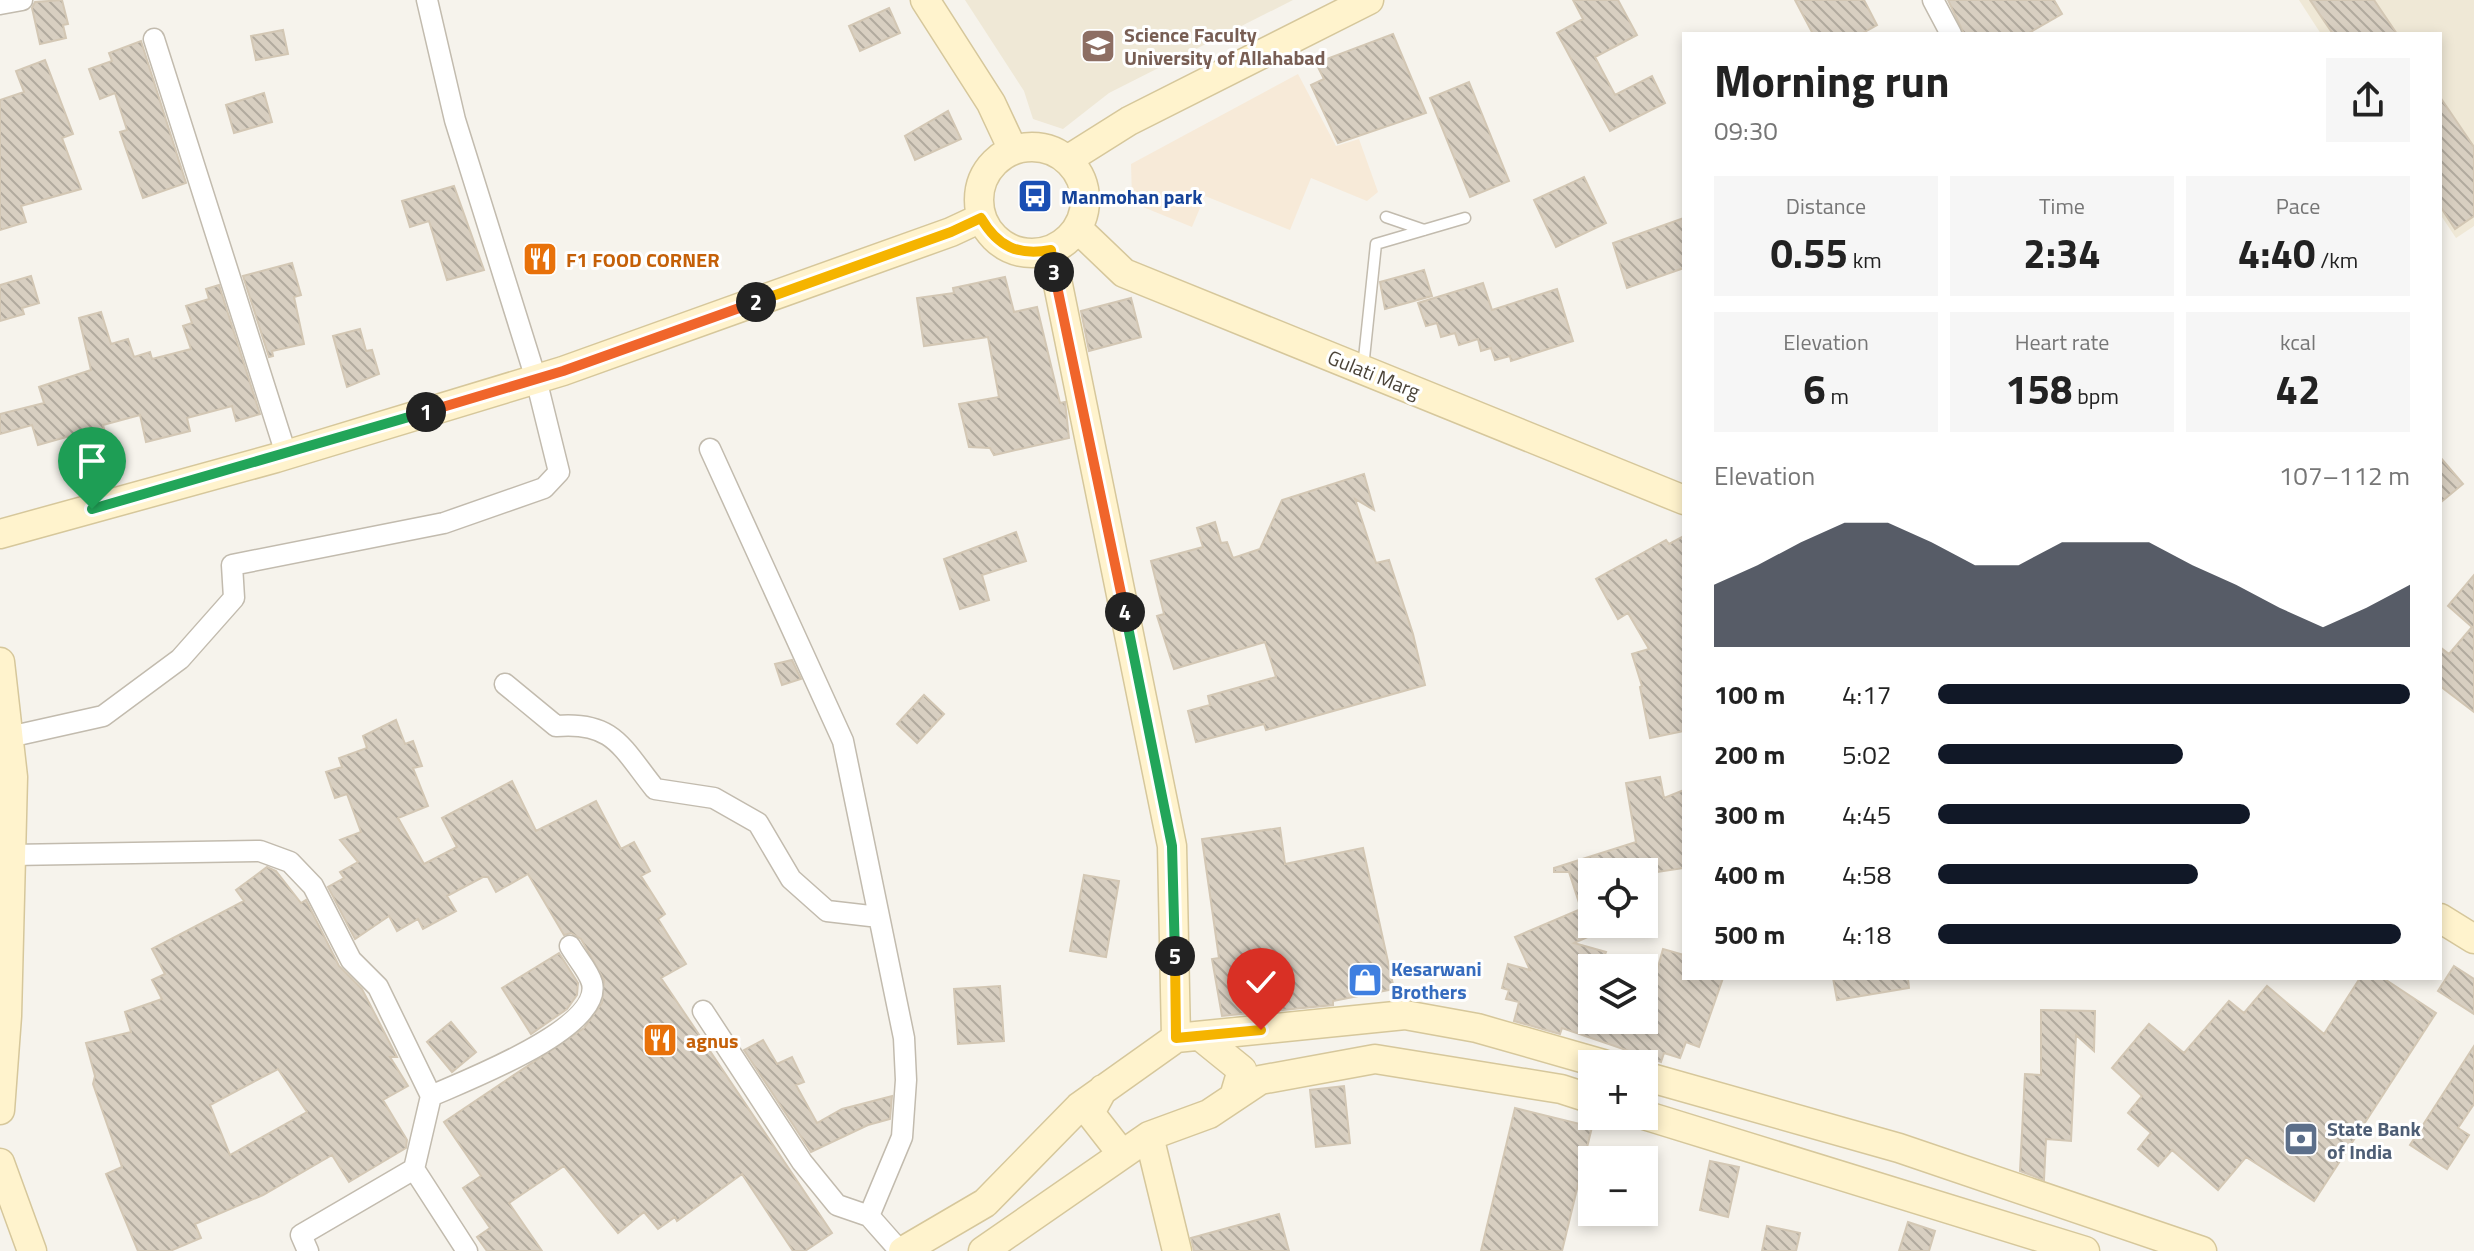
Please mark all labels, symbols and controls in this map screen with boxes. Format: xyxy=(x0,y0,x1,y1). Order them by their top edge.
place label: Science Faculty University of Allahabad xyxy=(1124,19,1326,73)
school or university icon: Science Faculty University of Allahabad xyxy=(1079,27,1117,65)
text: Morning run xyxy=(1714,47,1950,114)
button: share xyxy=(2326,58,2410,142)
text: 09:30 xyxy=(1714,111,1778,150)
bus stop icon: Manmohan park xyxy=(1016,177,1054,215)
place label: Manmohan park xyxy=(1061,181,1203,212)
text: Distance xyxy=(1786,189,1866,223)
text: Time xyxy=(2039,189,2085,223)
text: Pace xyxy=(2276,189,2320,223)
text: 0.55 xyxy=(1770,223,1848,284)
text: 2:34 xyxy=(2023,223,2101,284)
text: 4:40 xyxy=(2238,223,2315,284)
restaurant icon: F1 FOOD CORNER xyxy=(521,240,559,278)
text: km xyxy=(1848,243,1882,277)
text: /km xyxy=(2315,243,2358,277)
place label: F1 FOOD CORNER xyxy=(566,244,720,275)
pin: 3 xyxy=(1034,252,1074,292)
text: 3 xyxy=(1048,255,1060,289)
pin: 2 xyxy=(736,282,776,322)
text: 2 xyxy=(750,285,762,319)
text: Elevation xyxy=(1783,325,1869,359)
text: Heart rate xyxy=(2015,325,2109,359)
text: kcal xyxy=(2280,325,2316,359)
street label: Gulati Marg xyxy=(1323,341,1425,407)
text: 6 xyxy=(1803,359,1826,420)
text: 158 xyxy=(2005,359,2072,420)
text: 42 xyxy=(2276,359,2320,420)
text: m xyxy=(1826,379,1849,413)
text: bpm xyxy=(2072,379,2119,413)
pin: 1 xyxy=(406,392,446,432)
text: 1 xyxy=(420,395,432,429)
pin xyxy=(58,427,126,509)
icon: arrive xyxy=(70,439,114,483)
text: Elevation xyxy=(1714,456,1815,495)
text: 107–112 m xyxy=(2279,456,2410,495)
pin: 4 xyxy=(1105,592,1145,632)
text: 4 xyxy=(1119,595,1131,629)
text: 100 m xyxy=(1714,675,1785,714)
text: 4:17 xyxy=(1842,675,1891,714)
text: 200 m xyxy=(1714,735,1785,774)
text: 5:02 xyxy=(1842,735,1891,774)
text: 300 m xyxy=(1714,795,1785,834)
text: 4:45 xyxy=(1842,795,1891,834)
text: 400 m xyxy=(1714,855,1785,894)
text: 4:58 xyxy=(1842,855,1891,894)
map controls xyxy=(1578,858,1658,1226)
button: locate xyxy=(1578,858,1658,938)
text: 500 m xyxy=(1714,915,1785,954)
text: 4:18 xyxy=(1842,915,1891,954)
pin: 5 xyxy=(1155,936,1195,976)
text: 5 xyxy=(1169,939,1181,973)
pin xyxy=(1227,948,1295,1030)
place label: Kesarwani Brothers xyxy=(1391,953,1482,1007)
button: layers xyxy=(1578,954,1658,1034)
icon: check xyxy=(1239,960,1283,1004)
shop icon: Kesarwani Brothers xyxy=(1346,961,1384,999)
restaurant icon: agnus xyxy=(641,1021,679,1059)
place label: agnus xyxy=(686,1025,738,1056)
button: + xyxy=(1578,1050,1658,1130)
place label: State Bank of India xyxy=(2327,1113,2422,1167)
bank icon: State Bank of India xyxy=(2282,1120,2320,1158)
button: − xyxy=(1578,1146,1658,1226)

